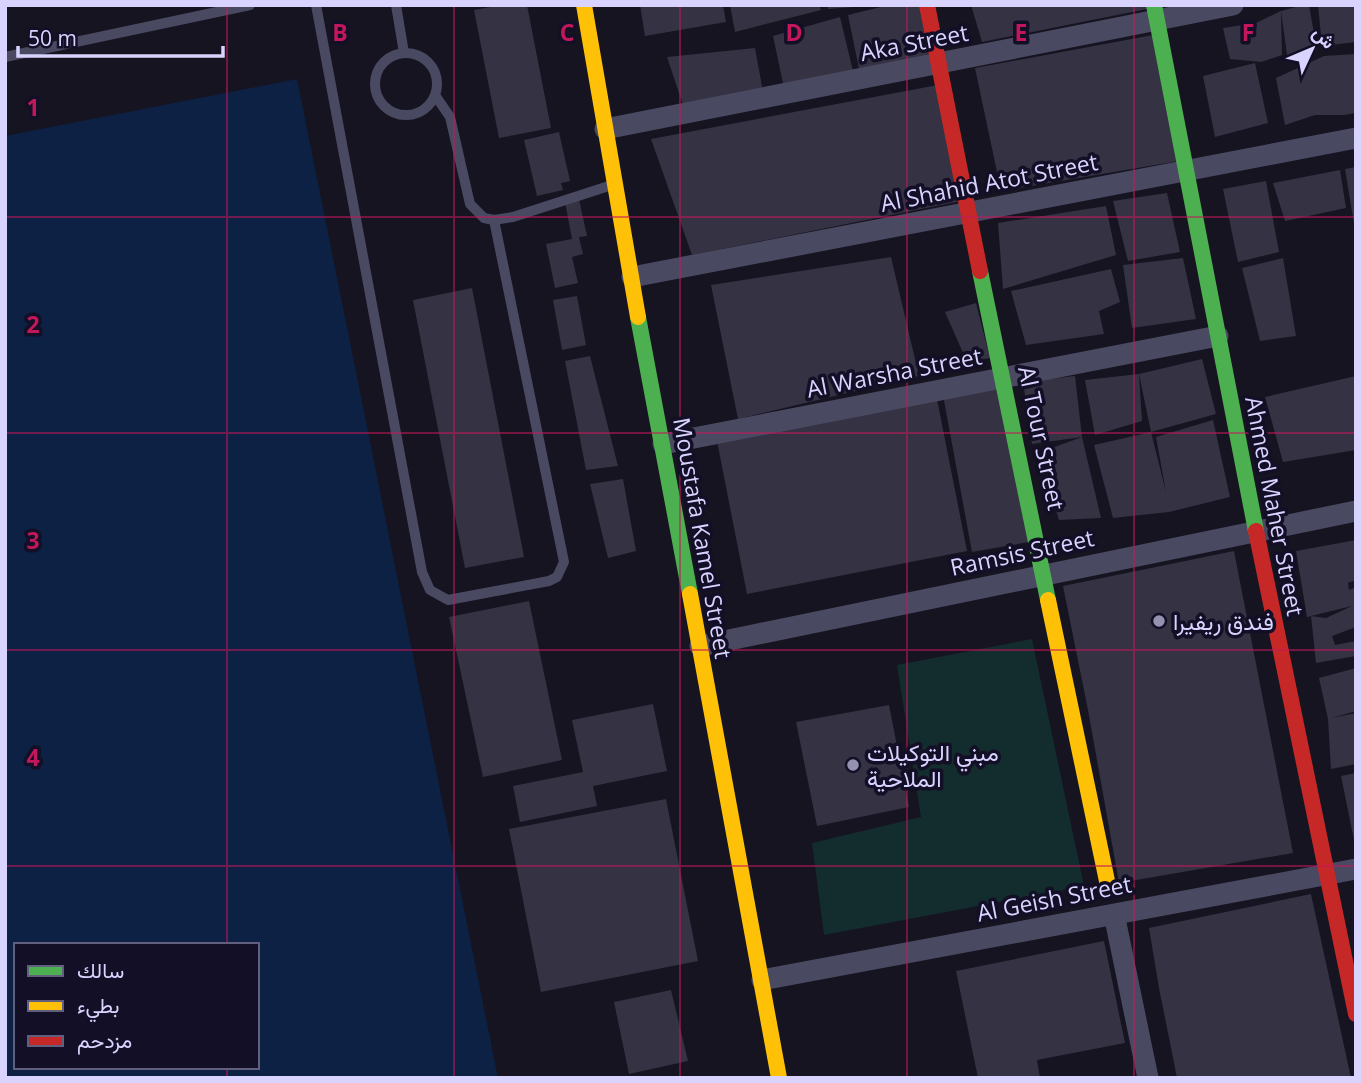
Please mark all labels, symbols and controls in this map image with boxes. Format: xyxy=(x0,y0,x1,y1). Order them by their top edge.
scale bar xyxy=(18,14,222,58)
north arrow xyxy=(1277,14,1347,84)
text: B xyxy=(332,16,348,48)
text: C xyxy=(560,16,574,48)
text: D xyxy=(785,16,803,48)
street label: Aka Street xyxy=(857,16,971,68)
text: E xyxy=(1015,16,1027,48)
text: F xyxy=(1242,16,1254,48)
text: ش xyxy=(1307,20,1342,55)
text: 50 m xyxy=(28,24,77,52)
text: 1 xyxy=(26,91,40,123)
street label: Al Shahid Atot Street xyxy=(878,145,1100,219)
text: 2 xyxy=(26,308,40,340)
street label: Al Warsha Street xyxy=(804,339,984,405)
street label: Al Tour Street xyxy=(1011,363,1073,513)
street label: Ahmed Maher Street xyxy=(1238,393,1312,619)
street label: Moustafa Kamel Street xyxy=(666,415,740,661)
street label: Ramsis Street xyxy=(947,521,1097,583)
text: 3 xyxy=(26,524,40,556)
place label: فندق ريفيرا xyxy=(1173,605,1274,637)
marker: فندق ريفيرا xyxy=(1151,613,1167,629)
place label: مبني التوكيلات الملاحية xyxy=(867,736,999,794)
text: 4 xyxy=(26,741,40,773)
marker: مبني التوكيلات الملاحية xyxy=(845,757,861,773)
street label: Al Geish Street xyxy=(974,867,1134,929)
legend xyxy=(14,943,259,1069)
text: سالك xyxy=(77,956,124,984)
text: بطيء xyxy=(77,991,120,1023)
text: مزدحم xyxy=(77,1026,132,1055)

